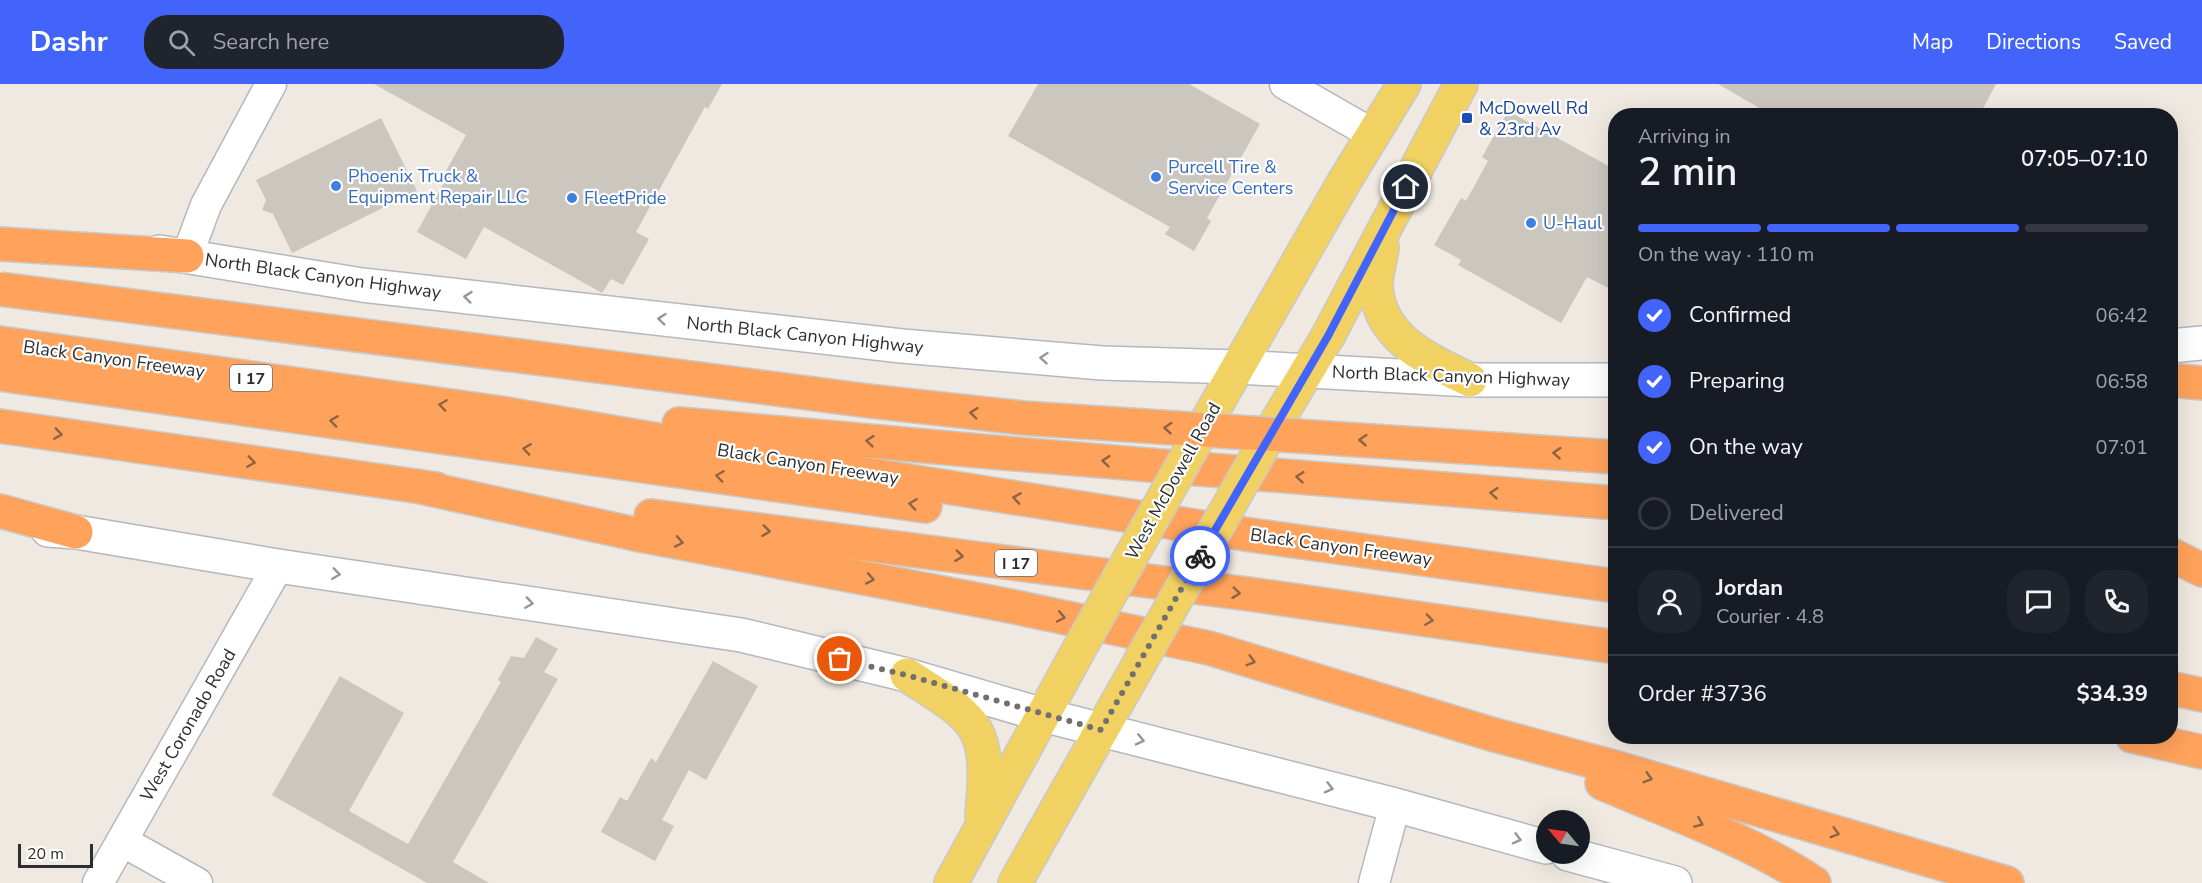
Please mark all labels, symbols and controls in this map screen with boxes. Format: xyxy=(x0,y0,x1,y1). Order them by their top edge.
search box xyxy=(144,15,564,69)
text: Dashr xyxy=(30,23,108,61)
icon: search xyxy=(165,26,198,59)
text: Search here xyxy=(213,27,329,57)
text: Map xyxy=(1912,28,1953,56)
text: Directions xyxy=(1986,28,2081,56)
text: Saved xyxy=(2114,28,2172,56)
place label: McDowell Rd & 23rd Av xyxy=(1479,96,1588,141)
marker: McDowell Rd & 23rd Av xyxy=(1460,111,1474,125)
text: Arriving in xyxy=(1638,123,1731,150)
text: 07:05–07:10 xyxy=(2021,144,2148,174)
text: 2 min xyxy=(1638,146,1737,199)
place label: Purcell Tire & Service Centers xyxy=(1168,155,1294,200)
pin xyxy=(1380,161,1431,212)
place label: Phoenix Truck & Equipment Repair LLC xyxy=(348,164,528,209)
marker: Purcell Tire & Service Centers xyxy=(1149,170,1163,184)
icon: home xyxy=(1389,170,1422,203)
marker: Phoenix Truck & Equipment Repair LLC xyxy=(329,179,343,193)
place label: FleetPride xyxy=(584,186,666,210)
marker: FleetPride xyxy=(565,191,579,205)
place label: U-Haul xyxy=(1543,211,1603,235)
marker: U-Haul xyxy=(1524,216,1538,230)
text: On the way · 110 m xyxy=(1638,241,1814,268)
street label: North Black Canyon Highway xyxy=(203,248,443,305)
one-way arrow xyxy=(463,291,472,304)
icon: check xyxy=(1638,299,1671,332)
text: Confirmed xyxy=(1689,300,1791,330)
text: 06:42 xyxy=(2095,302,2148,329)
street label: North Black Canyon Highway xyxy=(685,311,925,359)
one-way arrow xyxy=(657,313,666,326)
street label: Black Canyon Freeway xyxy=(22,334,207,384)
one-way arrow xyxy=(1039,352,1048,365)
street label: North Black Canyon Highway xyxy=(1332,360,1571,392)
road number: I 17 xyxy=(230,365,272,391)
icon: check xyxy=(1638,365,1671,398)
text: Preparing xyxy=(1689,366,1785,396)
text: 06:58 xyxy=(2095,368,2148,395)
street label: West McDowell Road xyxy=(1120,398,1226,564)
one-way arrow xyxy=(439,399,448,411)
one-way arrow xyxy=(969,407,978,420)
one-way arrow xyxy=(330,416,339,428)
one-way arrow xyxy=(1163,421,1172,434)
one-way arrow xyxy=(53,427,63,439)
icon: check xyxy=(1638,431,1671,464)
text: On the way xyxy=(1689,432,1803,462)
one-way arrow xyxy=(1358,434,1367,447)
text: 07:01 xyxy=(2095,434,2148,461)
one-way arrow xyxy=(865,435,874,448)
street label: Black Canyon Freeway xyxy=(716,438,901,490)
one-way arrow xyxy=(523,443,532,455)
one-way arrow xyxy=(1553,446,1562,459)
one-way arrow xyxy=(245,455,255,468)
one-way arrow xyxy=(1101,455,1110,468)
one-way arrow xyxy=(716,471,725,483)
one-way arrow xyxy=(1296,471,1305,484)
one-way arrow xyxy=(1490,487,1499,500)
one-way arrow xyxy=(1013,492,1023,505)
text: Delivered xyxy=(1689,498,1784,528)
one-way arrow xyxy=(909,499,918,511)
street label: Black Canyon Freeway xyxy=(1249,522,1434,572)
one-way arrow xyxy=(761,524,770,537)
courier xyxy=(1170,526,1230,586)
one-way arrow xyxy=(673,535,683,548)
icon: bike xyxy=(1184,540,1217,573)
one-way arrow xyxy=(955,549,964,561)
road number: I 17 xyxy=(995,550,1037,576)
one-way arrow xyxy=(331,568,341,580)
button: person xyxy=(1638,570,1701,633)
button: chat xyxy=(2007,570,2070,633)
button: phone xyxy=(2085,570,2148,633)
one-way arrow xyxy=(865,572,875,585)
text: Jordan xyxy=(1716,573,1783,603)
one-way arrow xyxy=(1231,586,1240,598)
one-way arrow xyxy=(524,596,533,608)
text: Courier · 4.8 xyxy=(1716,603,1824,630)
one-way arrow xyxy=(1056,610,1066,623)
one-way arrow xyxy=(1424,613,1434,625)
pin xyxy=(814,633,865,684)
icon: bag xyxy=(823,642,856,675)
street label: West Coronado Road xyxy=(134,644,242,806)
one-way arrow xyxy=(1246,654,1256,666)
text: Order #3736 xyxy=(1638,679,1767,709)
text: $34.39 xyxy=(2077,679,2148,709)
one-way arrow xyxy=(1135,732,1145,745)
one-way arrow xyxy=(1642,771,1653,783)
one-way arrow xyxy=(1324,781,1334,794)
north arrow xyxy=(1536,810,1590,864)
map controls xyxy=(1536,810,1590,864)
one-way arrow xyxy=(1693,816,1704,828)
one-way arrow xyxy=(1829,826,1840,838)
one-way arrow xyxy=(1512,832,1522,845)
scale bar xyxy=(18,841,93,868)
text: 20 m xyxy=(27,843,64,865)

